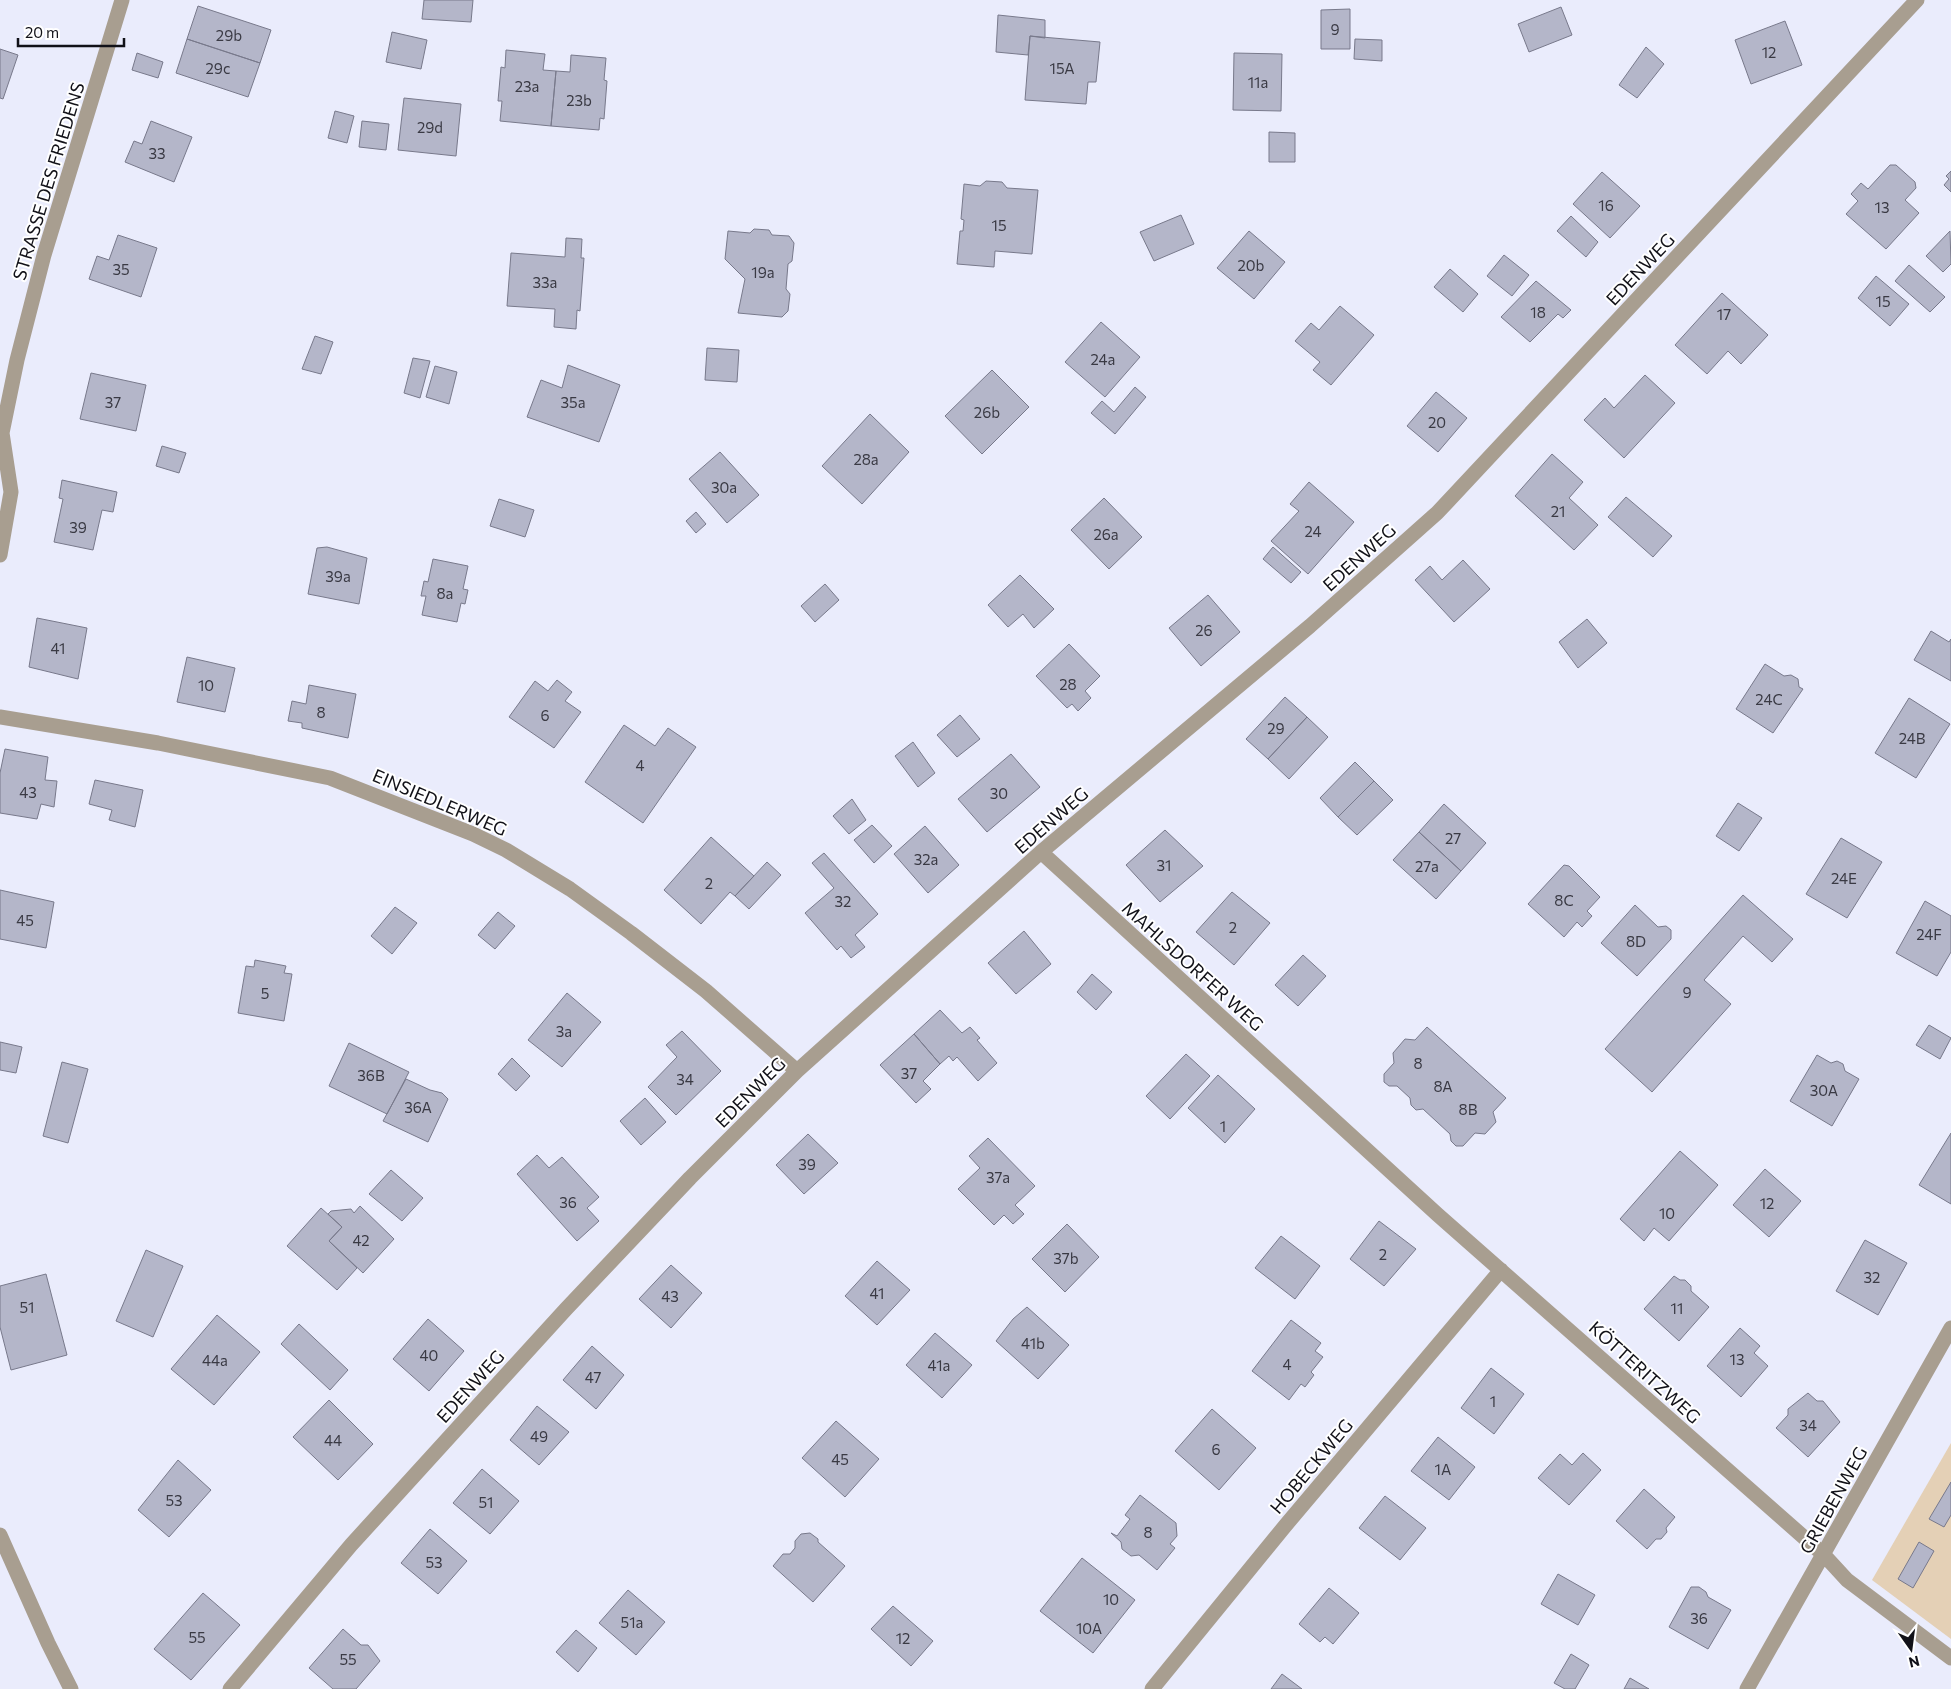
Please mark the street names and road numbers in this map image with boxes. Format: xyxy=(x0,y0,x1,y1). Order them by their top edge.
street label: STRASSE DES FRIEDENS xyxy=(7,79,89,283)
street label: EDENWEG xyxy=(1601,228,1679,310)
street label: EDENWEG xyxy=(1318,519,1400,595)
street label: EINSIEDLERWEG xyxy=(370,764,510,840)
street label: EDENWEG xyxy=(1010,782,1092,858)
street label: MAHLSDORFER WEG xyxy=(1118,897,1268,1035)
street label: EDENWEG xyxy=(710,1052,790,1132)
street label: KÖTTERITZWEG xyxy=(1585,1316,1705,1428)
street label: EDENWEG xyxy=(432,1345,508,1427)
street label: HOBECKWEG xyxy=(1265,1414,1357,1518)
street label: GRIEBENWEG xyxy=(1795,1443,1871,1557)

